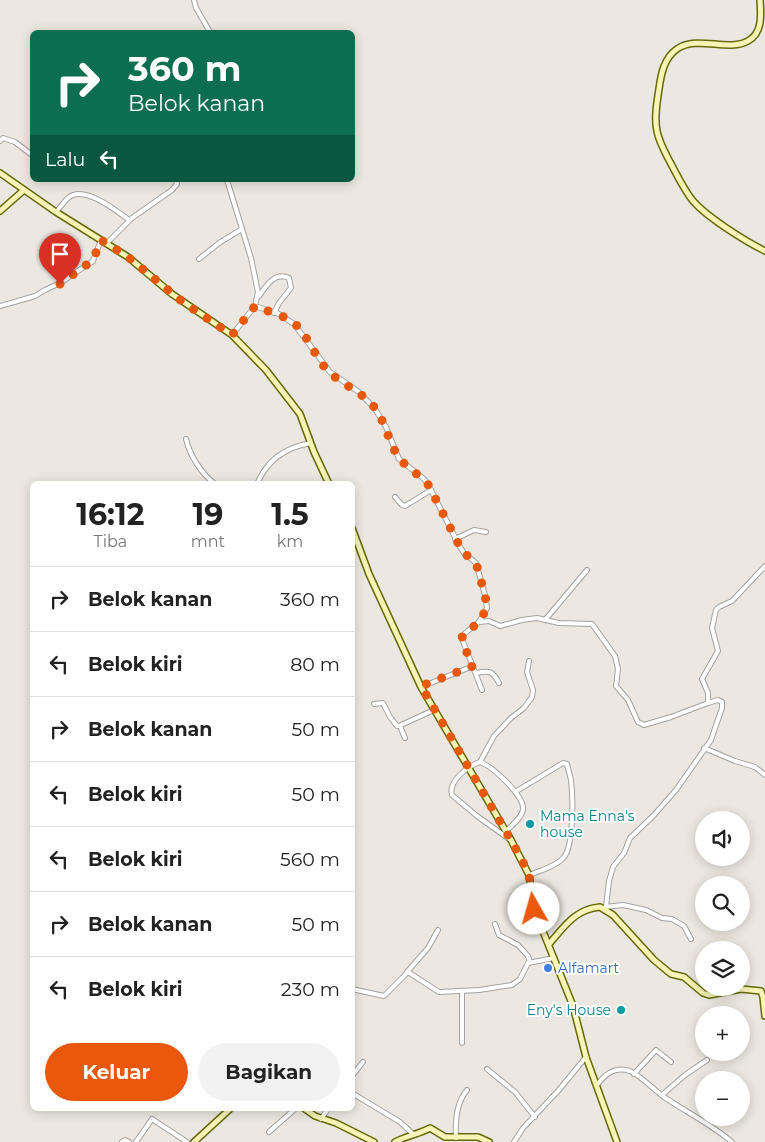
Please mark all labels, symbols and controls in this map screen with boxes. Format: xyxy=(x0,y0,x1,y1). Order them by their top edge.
text: 360 m xyxy=(128,47,241,90)
icon: right xyxy=(45,50,110,115)
text: Belok kanan xyxy=(128,90,265,117)
icon: left xyxy=(95,145,123,173)
text: Lalu xyxy=(45,148,85,171)
pin xyxy=(39,233,81,284)
icon: arrive xyxy=(46,240,74,268)
text: 16:12 xyxy=(76,496,144,533)
text: 19 xyxy=(192,496,223,533)
text: 1.5 xyxy=(271,496,309,533)
text: Tiba xyxy=(93,532,127,551)
text: mnt xyxy=(191,532,225,551)
text: km xyxy=(277,532,303,551)
icon: right xyxy=(45,585,73,613)
text: Belok kanan xyxy=(88,588,212,611)
text: 360 m xyxy=(280,588,340,611)
icon: left xyxy=(45,650,73,678)
text: Belok kiri xyxy=(88,653,183,676)
text: 80 m xyxy=(290,653,340,676)
icon: right xyxy=(45,715,73,743)
text: Belok kanan xyxy=(88,718,212,741)
text: 50 m xyxy=(292,718,340,741)
icon: left xyxy=(45,780,73,808)
text: Belok kiri xyxy=(88,783,183,806)
text: 50 m xyxy=(292,783,340,806)
place label: Mama Enna's house xyxy=(540,807,635,841)
map controls xyxy=(695,811,750,1126)
button: sound xyxy=(695,811,750,866)
marker: Mama Enna's house xyxy=(524,818,536,830)
icon: left xyxy=(45,845,73,873)
text: Belok kiri xyxy=(88,848,183,871)
text: 560 m xyxy=(280,848,340,871)
button: search xyxy=(695,876,750,931)
position arrow xyxy=(507,882,559,934)
icon: right xyxy=(45,910,73,938)
text: Belok kanan xyxy=(88,913,212,936)
text: 50 m xyxy=(292,913,340,936)
button: layers xyxy=(695,941,750,996)
place label: Alfamart xyxy=(558,959,620,977)
marker: Alfamart xyxy=(542,962,554,974)
icon: left xyxy=(45,975,73,1003)
text: Belok kiri xyxy=(88,978,183,1001)
text: 230 m xyxy=(281,978,340,1001)
place label: Eny's House xyxy=(527,1001,611,1019)
marker: Eny's House xyxy=(615,1004,627,1016)
button: + xyxy=(695,1006,750,1061)
button: Keluar xyxy=(45,1043,188,1101)
button: Bagikan xyxy=(198,1043,340,1101)
button: − xyxy=(695,1071,750,1126)

